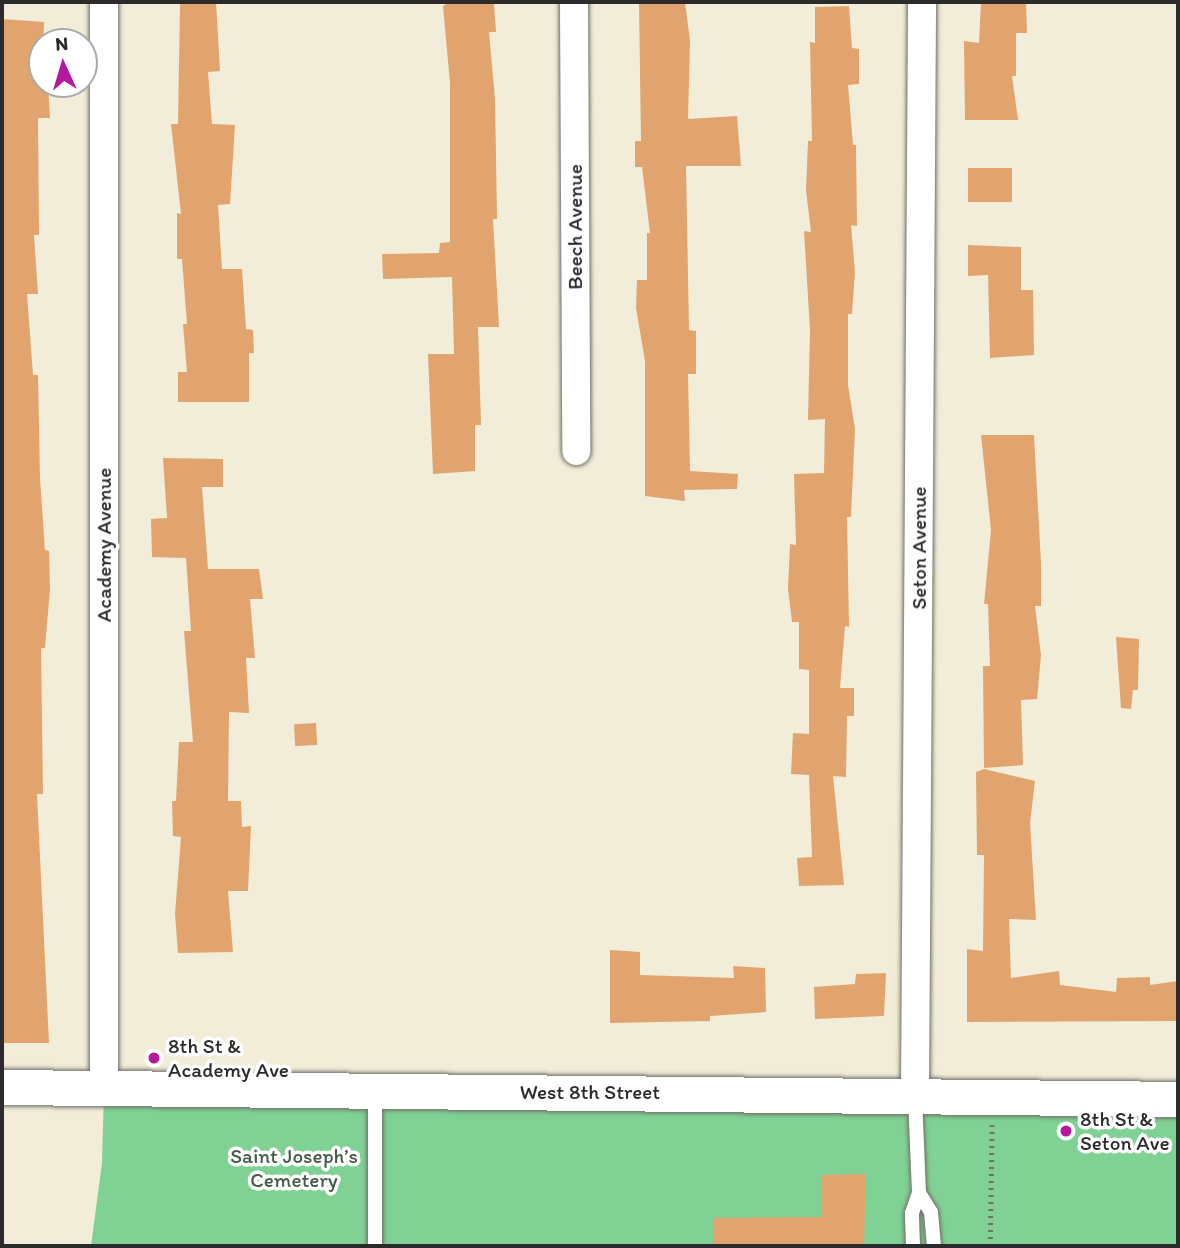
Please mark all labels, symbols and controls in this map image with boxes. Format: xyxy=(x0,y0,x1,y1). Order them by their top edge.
north arrow xyxy=(28,28,98,98)
text: N xyxy=(54,32,69,55)
street label: Beech Avenue xyxy=(562,165,588,289)
street label: Academy Avenue xyxy=(91,468,117,622)
street label: Seton Avenue xyxy=(906,487,932,609)
place label: 8th St & Academy Ave xyxy=(168,1033,289,1083)
marker: 8th St & Academy Ave xyxy=(146,1050,162,1066)
street label: West 8th Street xyxy=(520,1079,660,1105)
place label: 8th St & Seton Ave xyxy=(1080,1106,1169,1156)
marker: 8th St & Seton Ave xyxy=(1058,1123,1074,1139)
park label: Saint Joseph’s Cemetery xyxy=(230,1143,358,1193)

